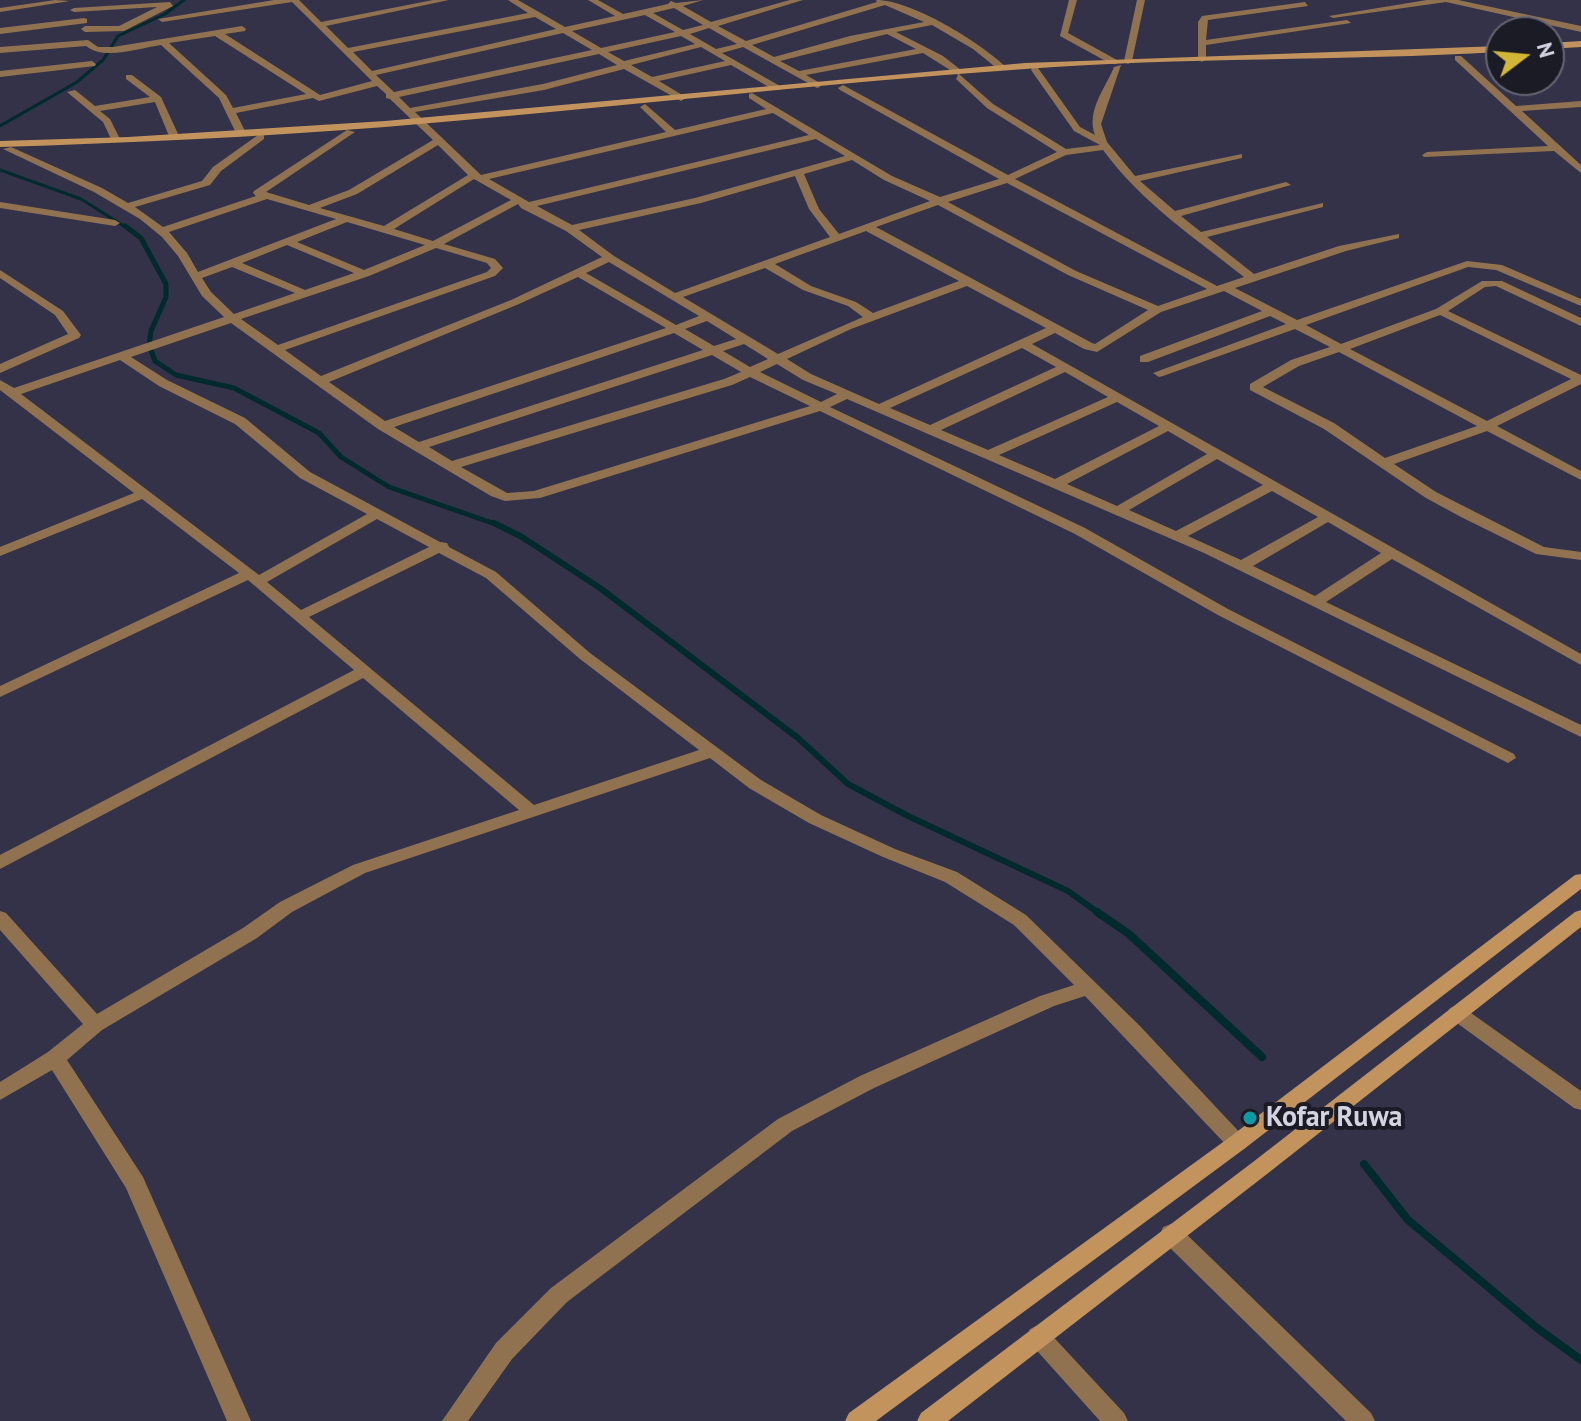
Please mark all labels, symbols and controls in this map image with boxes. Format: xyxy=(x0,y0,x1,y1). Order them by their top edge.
north arrow xyxy=(1485,16,1565,96)
text: N xyxy=(1531,39,1562,61)
place label: Kofar Ruwa xyxy=(1266,1101,1402,1135)
marker: Kofar Ruwa xyxy=(1241,1109,1259,1127)

